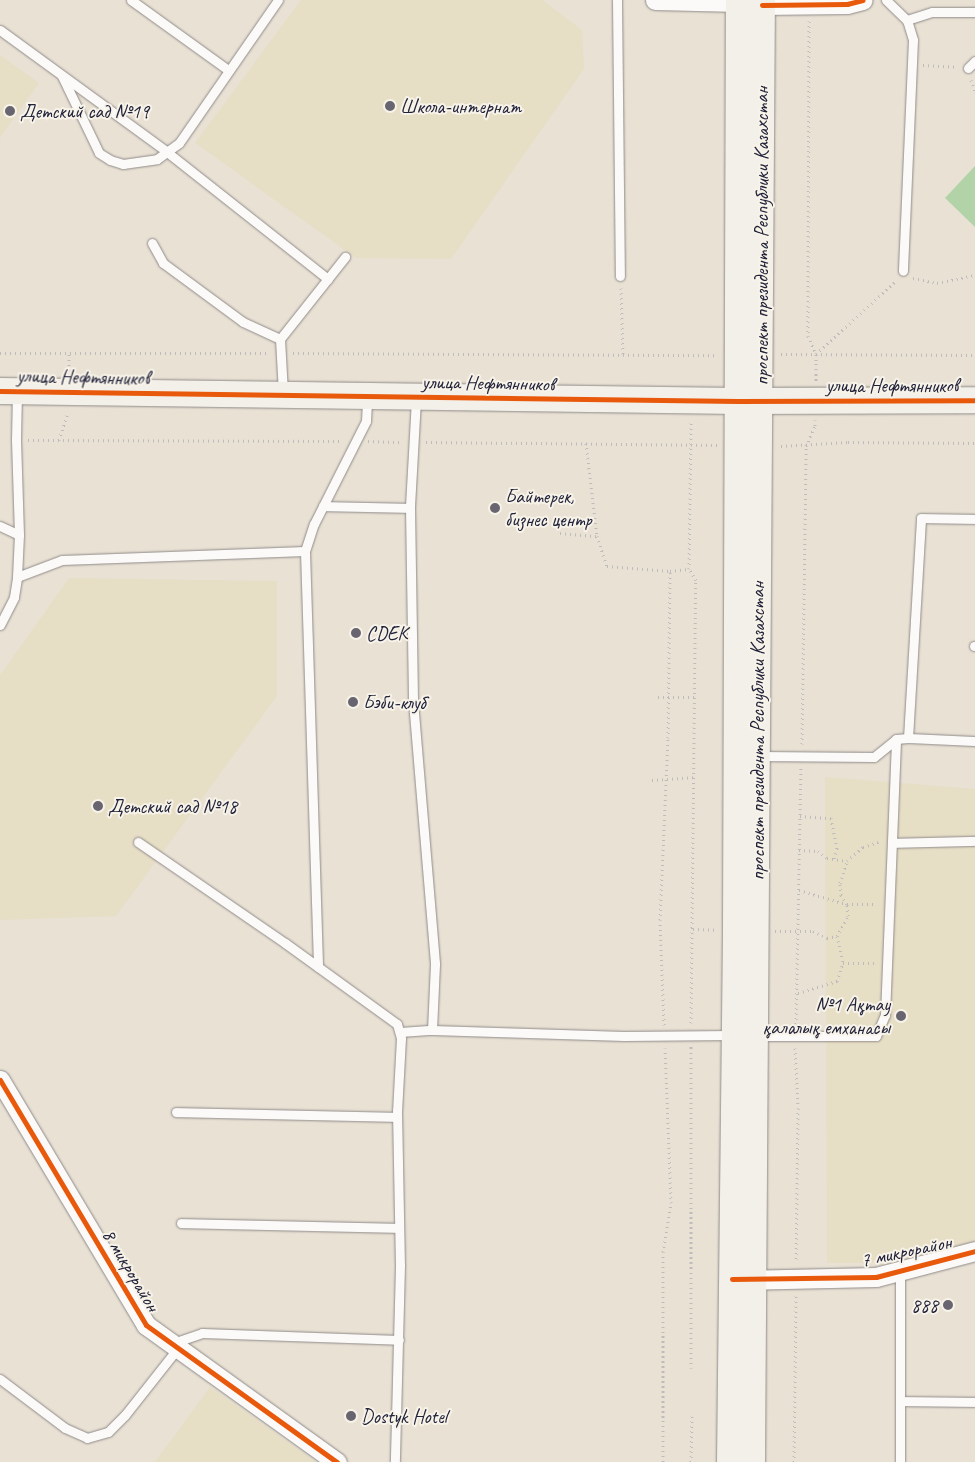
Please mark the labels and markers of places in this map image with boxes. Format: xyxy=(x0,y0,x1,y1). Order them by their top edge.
place label: Школа-интернат xyxy=(400,94,521,118)
place label: Детский сад №19 xyxy=(20,99,149,123)
marker: Школа-интернат xyxy=(384,100,396,112)
marker: Детский сад №19 xyxy=(4,105,16,117)
place label: Байтерек, бизнес центр xyxy=(505,484,593,531)
marker: Байтерек, бизнес центр xyxy=(489,502,501,514)
place label: CDEK xyxy=(366,621,407,645)
marker: CDEK xyxy=(350,627,362,639)
place label: Бэби-клуб xyxy=(363,690,425,714)
marker: Бэби-клуб xyxy=(347,696,359,708)
place label: Детский сад №18 xyxy=(108,794,237,818)
marker: Детский сад №18 xyxy=(92,800,104,812)
place label: №1 Ақтау қалалық емханасы xyxy=(762,992,890,1039)
marker: №1 Ақтау қалалық емханасы xyxy=(894,1009,908,1023)
place label: 888 xyxy=(911,1293,938,1317)
marker: 888 xyxy=(942,1299,954,1311)
place label: Dostyk Hotel xyxy=(361,1404,447,1428)
marker: Dostyk Hotel xyxy=(345,1410,357,1422)

